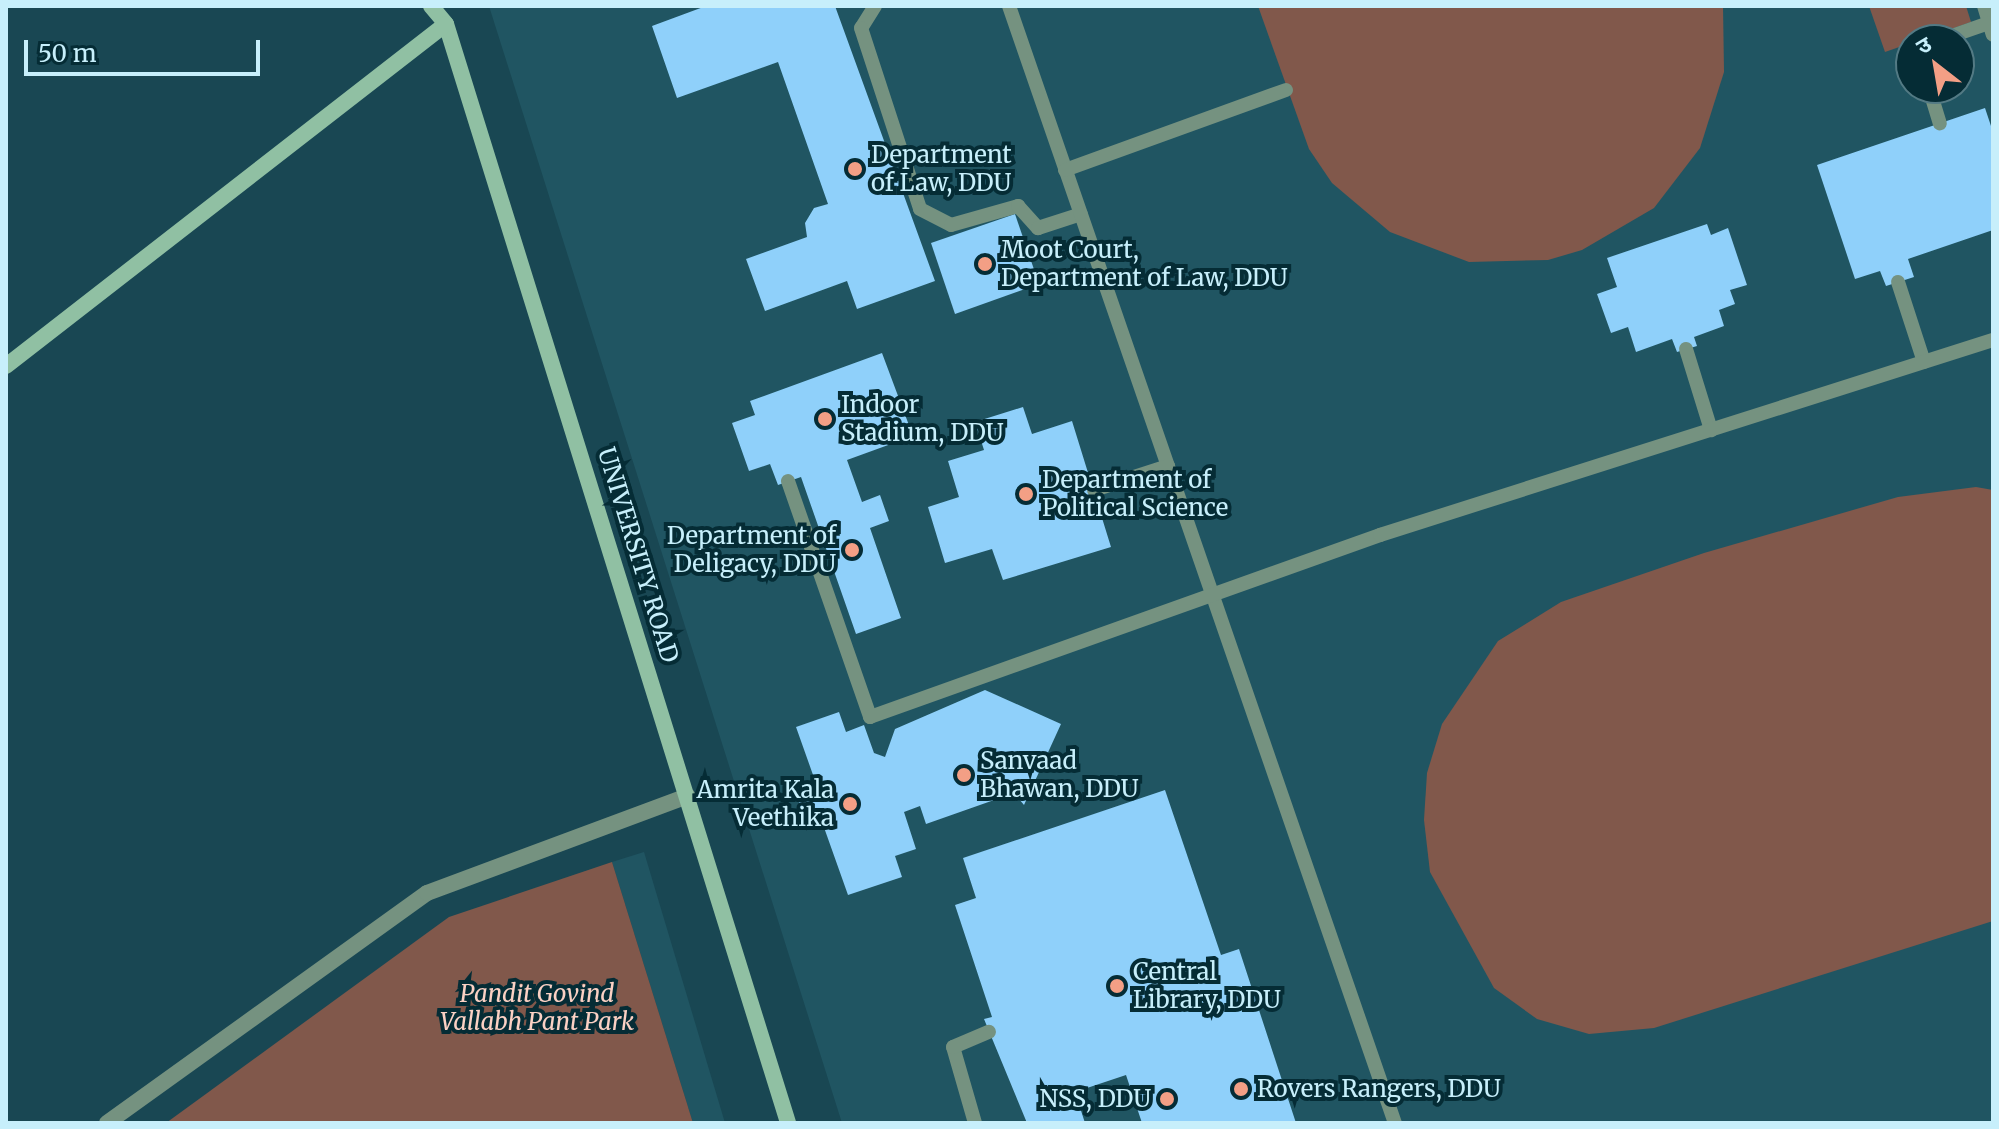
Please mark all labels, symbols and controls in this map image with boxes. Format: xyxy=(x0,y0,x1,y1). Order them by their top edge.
scale bar xyxy=(28,24,264,74)
north arrow xyxy=(1895,24,1975,104)
text: उ xyxy=(1911,30,1936,60)
text: 50 m xyxy=(38,38,97,69)
place label: Department of Law, DDU xyxy=(871,141,1012,197)
marker: Department of Law, DDU xyxy=(846,160,864,178)
place label: Moot Court, Department of Law, DDU xyxy=(1001,236,1288,292)
marker: Moot Court, Department of Law, DDU xyxy=(976,255,994,273)
place label: Indoor Stadium, DDU xyxy=(841,391,1004,447)
marker: Indoor Stadium, DDU xyxy=(816,410,834,428)
street label: UNIVERSITY ROAD xyxy=(592,444,684,666)
place label: Department of Political Science xyxy=(1042,466,1228,522)
marker: Department of Political Science xyxy=(1017,485,1035,503)
place label: Department of Deligacy, DDU xyxy=(667,522,836,578)
marker: Department of Deligacy, DDU xyxy=(843,541,861,559)
place label: Sanvaad Bhawan, DDU xyxy=(980,747,1139,803)
marker: Sanvaad Bhawan, DDU xyxy=(955,766,973,784)
place label: Amrita Kala Veethika xyxy=(696,776,834,832)
marker: Amrita Kala Veethika xyxy=(841,795,859,813)
place label: Central Library, DDU xyxy=(1133,958,1281,1014)
marker: Central Library, DDU xyxy=(1108,977,1126,995)
park label: Pandit Govind Vallabh Pant Park xyxy=(440,980,634,1036)
place label: Rovers Rangers, DDU xyxy=(1257,1075,1501,1103)
marker: Rovers Rangers, DDU xyxy=(1232,1080,1250,1098)
place label: NSS, DDU xyxy=(1040,1085,1151,1113)
marker: NSS, DDU xyxy=(1158,1090,1176,1108)

